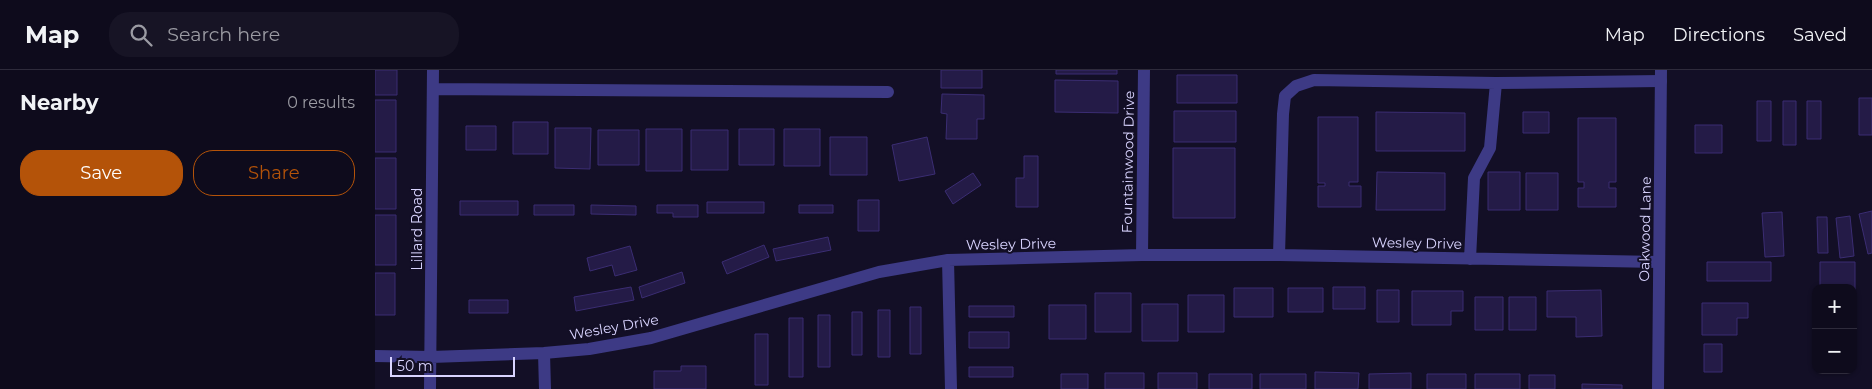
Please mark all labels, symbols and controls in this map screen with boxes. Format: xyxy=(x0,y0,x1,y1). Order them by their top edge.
search box xyxy=(109,12,459,57)
text: Map xyxy=(25,20,79,49)
icon: search xyxy=(127,21,155,49)
text: Search here xyxy=(167,23,280,46)
text: Map xyxy=(1605,24,1645,46)
text: Directions xyxy=(1673,24,1765,46)
text: Saved xyxy=(1793,24,1847,46)
text: Nearby xyxy=(20,90,99,115)
street label: Fountainwood Drive xyxy=(1118,91,1138,233)
text: 0 results xyxy=(287,93,355,112)
button: Save xyxy=(20,150,183,196)
button: Share xyxy=(193,150,355,196)
street label: Oakwood Lane xyxy=(1635,176,1655,282)
street label: Lillard Road xyxy=(408,187,426,271)
street label: Wesley Drive xyxy=(1372,233,1462,253)
street label: Wesley Drive xyxy=(966,234,1056,254)
map controls xyxy=(1812,284,1857,374)
button: + xyxy=(1812,284,1857,329)
street label: Wesley Drive xyxy=(568,310,660,344)
button: − xyxy=(1812,329,1857,374)
scale bar xyxy=(390,354,515,377)
text: 50 m xyxy=(397,357,433,375)

